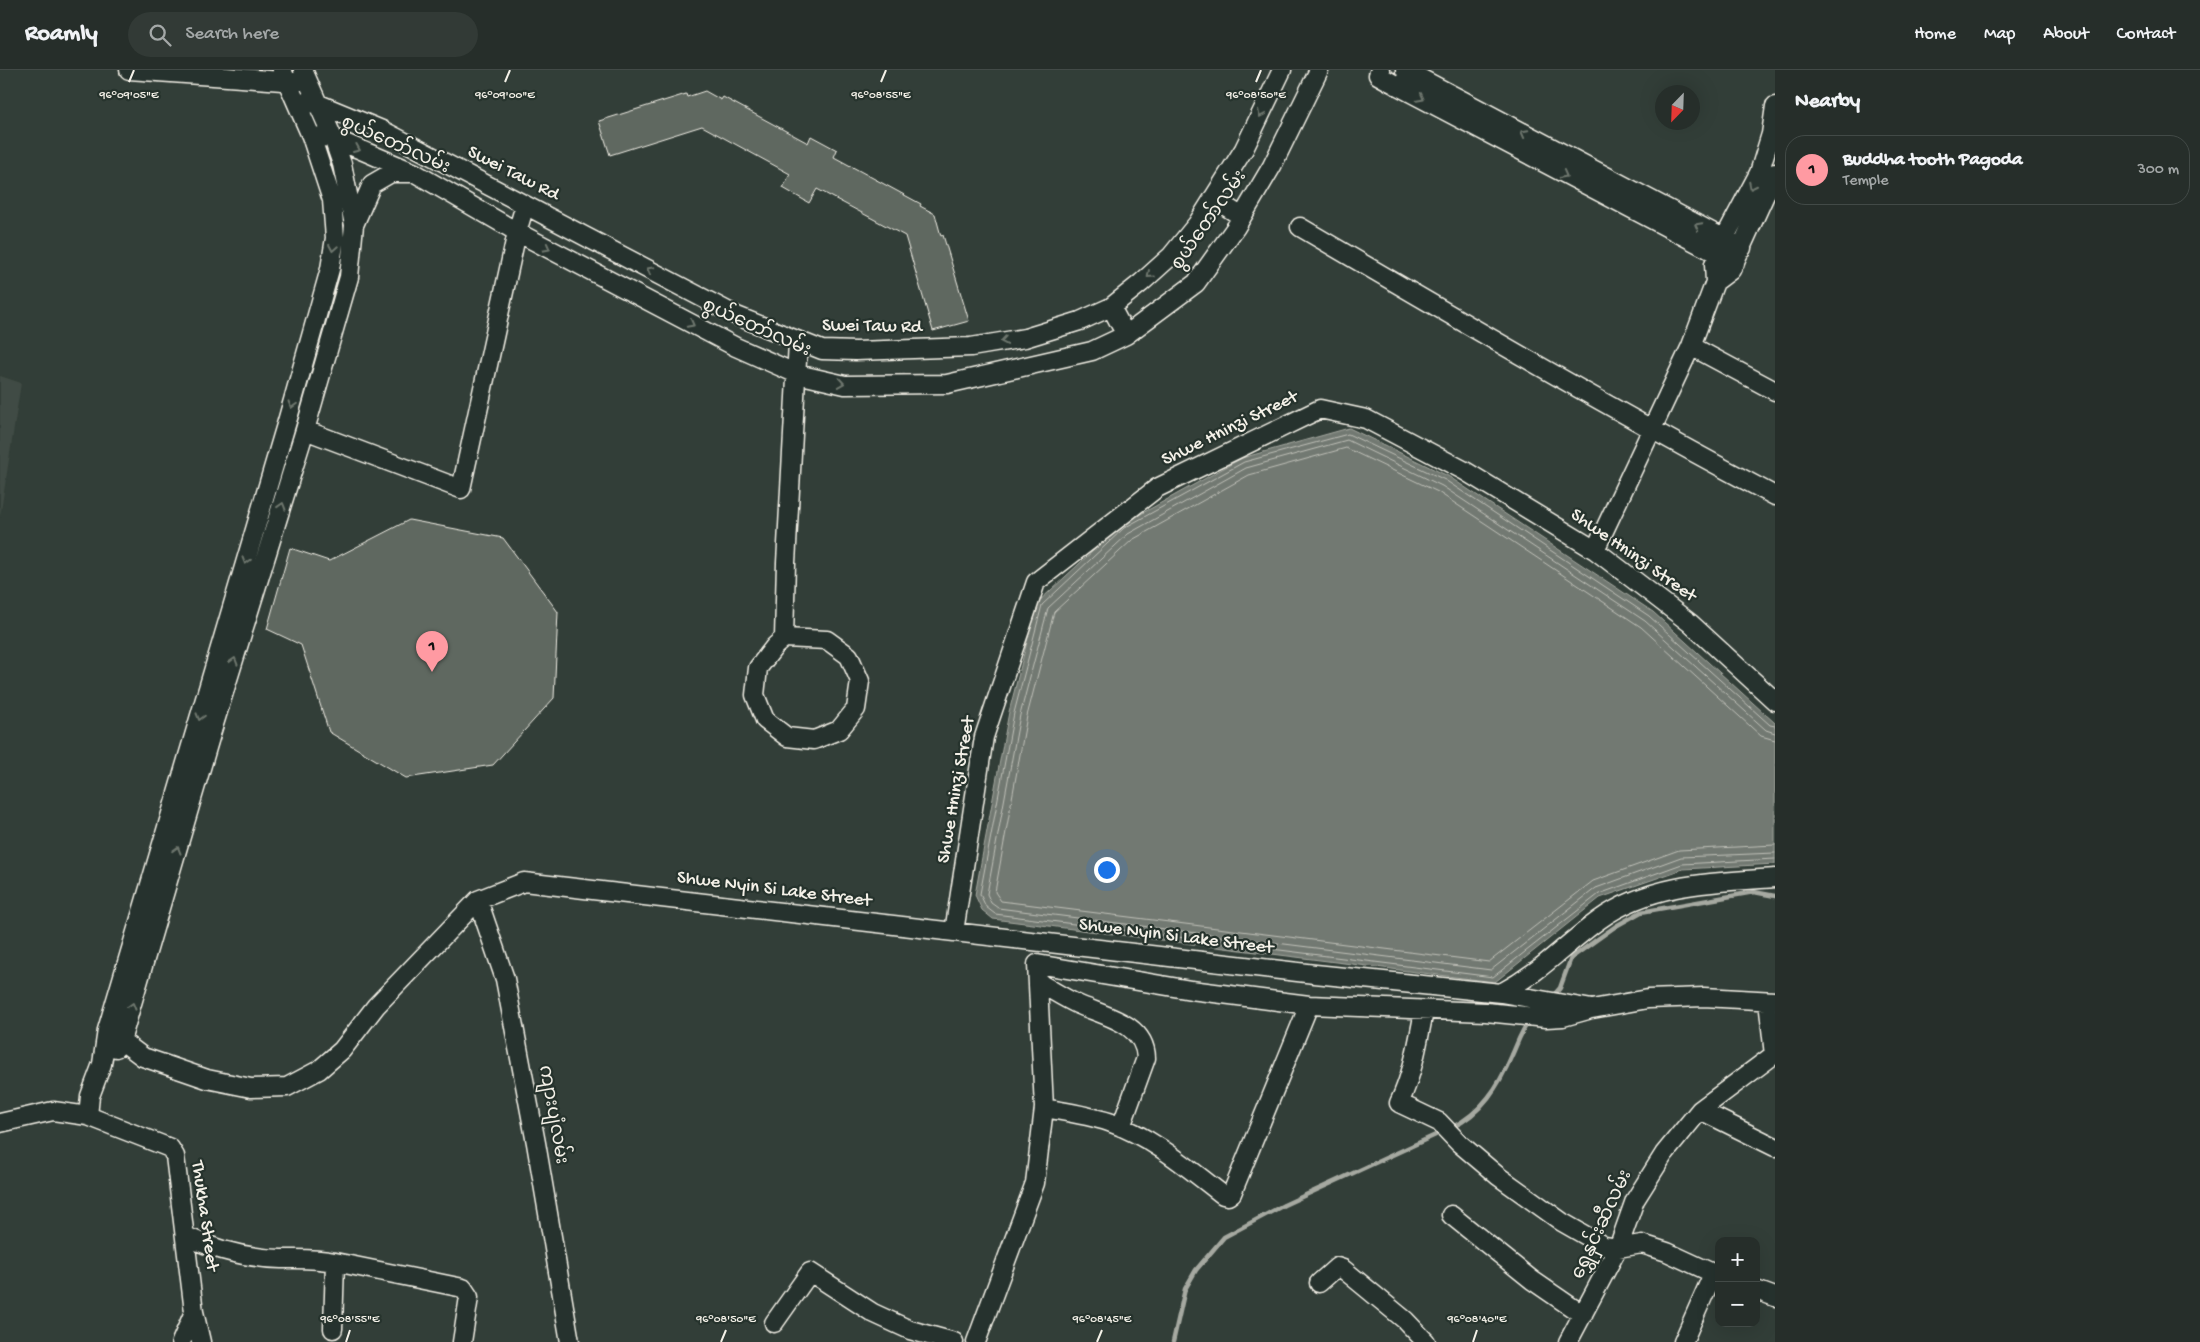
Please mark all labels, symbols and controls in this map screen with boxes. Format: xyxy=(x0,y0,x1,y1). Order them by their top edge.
search box xyxy=(128,12,478,57)
text: Roamly xyxy=(25,20,98,49)
icon: search xyxy=(146,21,174,49)
text: Search here xyxy=(186,23,279,46)
text: Home xyxy=(1914,24,1956,45)
text: Map xyxy=(1984,24,2015,45)
text: About xyxy=(2043,24,2089,45)
text: Contact xyxy=(2117,24,2175,45)
north arrow xyxy=(1655,85,1700,130)
text: 96°09'05"E xyxy=(99,89,159,103)
text: 96°09'00"E xyxy=(474,89,535,103)
text: 96°08'55"E xyxy=(850,89,911,103)
text: 96°08'50"E xyxy=(1225,89,1286,103)
text: Nearby xyxy=(1795,90,1860,115)
one-way arrow xyxy=(1416,92,1425,102)
street label: စွယ်တော်လမ်း xyxy=(337,106,455,181)
one-way arrow xyxy=(1257,109,1267,118)
one-way arrow xyxy=(1520,129,1529,139)
street label: Swei Taw Rd xyxy=(463,141,564,208)
one-way arrow xyxy=(352,142,361,153)
text: Buddha tooth Pagoda xyxy=(1843,149,2022,172)
text: 1 xyxy=(1809,161,1815,180)
text: 300 m xyxy=(2137,161,2179,180)
street label: စွယ်တော်လမ်း xyxy=(1162,163,1254,276)
one-way arrow xyxy=(1559,169,1568,179)
text: Temple xyxy=(1843,172,1888,191)
one-way arrow xyxy=(1748,181,1758,190)
one-way arrow xyxy=(1695,222,1704,232)
one-way arrow xyxy=(542,242,551,252)
one-way arrow xyxy=(329,244,339,253)
one-way arrow xyxy=(647,266,656,276)
one-way arrow xyxy=(1146,269,1155,278)
street label: စွယ်တော်လမ်း xyxy=(698,289,816,364)
street label: Swei Taw Rd xyxy=(822,315,924,339)
one-way arrow xyxy=(686,318,695,328)
one-way arrow xyxy=(1000,336,1009,346)
one-way arrow xyxy=(837,378,846,388)
street label: Shwe Hninzi Street xyxy=(1158,385,1304,472)
one-way arrow xyxy=(287,401,297,409)
one-way arrow xyxy=(276,502,286,510)
street label: Shwe Hninzi Street xyxy=(1565,504,1702,609)
one-way arrow xyxy=(241,556,251,565)
pin: 1 xyxy=(416,631,448,672)
one-way arrow xyxy=(228,657,238,666)
one-way arrow xyxy=(195,712,205,721)
street label: Shwe Hninzi Street xyxy=(933,713,982,865)
one-way arrow xyxy=(172,847,182,855)
your location xyxy=(1094,857,1120,883)
street label: Shwe Nyin Si Lake Street xyxy=(675,867,875,914)
street label: Shwe Nyin Si Lake Street xyxy=(1077,914,1277,961)
one-way arrow xyxy=(126,1003,136,1011)
street label: ကျားပျံလမ်း xyxy=(531,1063,578,1166)
street label: Thukha Street xyxy=(185,1159,223,1275)
street label: ရွှေနှင်းဆီလမ်း xyxy=(1562,1164,1640,1284)
map controls xyxy=(1715,1237,1760,1327)
button: + xyxy=(1715,1237,1760,1282)
button: − xyxy=(1715,1282,1760,1327)
text: 96°08'55"E xyxy=(319,1313,380,1327)
text: 96°08'50"E xyxy=(695,1313,756,1327)
text: 96°08'45"E xyxy=(1072,1313,1132,1327)
text: 96°08'40"E xyxy=(1447,1313,1507,1327)

